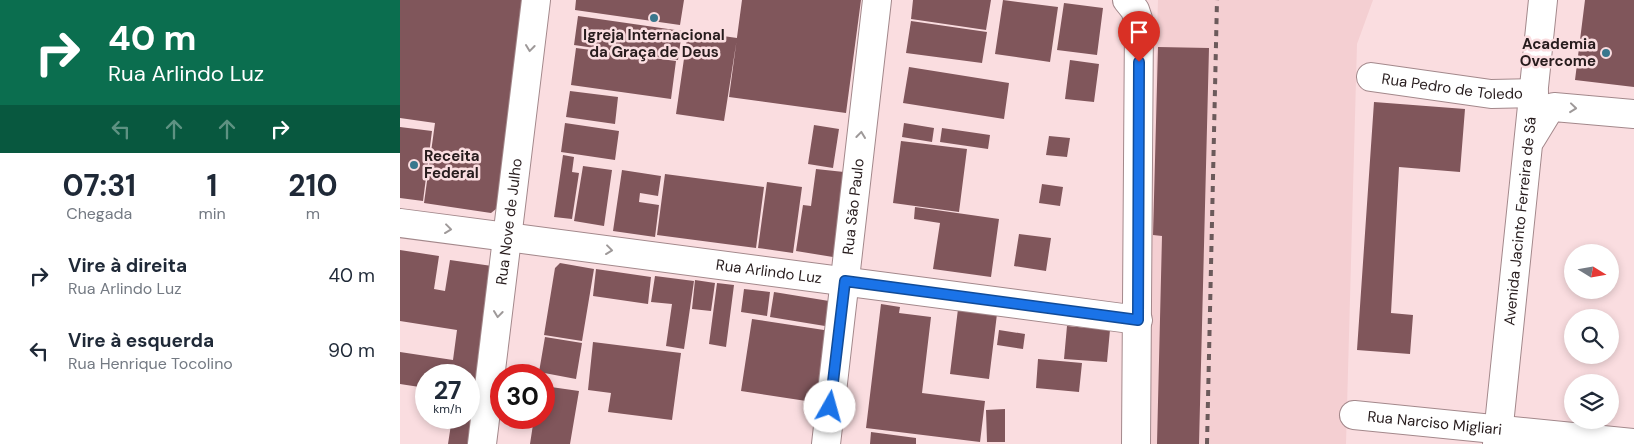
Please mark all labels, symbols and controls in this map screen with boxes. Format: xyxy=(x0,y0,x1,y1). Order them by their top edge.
pin xyxy=(1118,11,1160,62)
marker: Igreja Internacional da Graça de Deus xyxy=(648,12,660,24)
text: 40 m xyxy=(108,15,197,61)
icon: arrive xyxy=(1125,18,1153,46)
icon: right xyxy=(25,20,90,85)
place label: Igreja Internacional da Graça de Deus xyxy=(583,25,725,62)
place label: Academia Overcome xyxy=(1520,34,1596,71)
one-way arrow xyxy=(525,45,536,53)
marker: Academia Overcome xyxy=(1600,47,1612,59)
text: Rua Arlindo Luz xyxy=(108,59,264,88)
street label: Rua Pedro de Toledo xyxy=(1380,69,1523,104)
one-way arrow xyxy=(1570,102,1578,113)
icon: left xyxy=(107,115,135,143)
icon: ahead xyxy=(160,115,188,143)
icon: ahead xyxy=(213,115,241,143)
icon: right xyxy=(266,115,294,143)
street label: Avenida Jacinto Ferreira de Sá xyxy=(1499,116,1541,327)
one-way arrow xyxy=(855,130,866,138)
place label: Receita Federal xyxy=(424,146,480,183)
street label: Rua Nove de Julho xyxy=(491,157,527,286)
street label: Rua São Paulo xyxy=(838,157,869,256)
marker: Receita Federal xyxy=(408,159,420,171)
text: 07:31 xyxy=(62,166,136,205)
text: 1 xyxy=(207,166,218,205)
text: 210 xyxy=(288,166,338,205)
text: Chegada xyxy=(66,203,132,224)
text: min xyxy=(198,203,226,224)
text: m xyxy=(306,203,320,224)
one-way arrow xyxy=(445,223,453,234)
one-way arrow xyxy=(606,244,614,255)
north arrow xyxy=(1564,244,1619,299)
map controls xyxy=(1564,244,1619,429)
text: Vire à direita xyxy=(68,253,187,278)
street label: Rua Arlindo Luz xyxy=(715,255,823,288)
icon: right xyxy=(25,262,53,290)
text: 40 m xyxy=(328,263,375,288)
text: Rua Arlindo Luz xyxy=(68,278,181,299)
button: search xyxy=(1564,309,1619,364)
one-way arrow xyxy=(493,310,504,318)
text: Vire à esquerda xyxy=(68,328,214,353)
icon: left xyxy=(25,337,53,365)
text: 90 m xyxy=(328,338,375,363)
text: Rua Henrique Tocolino xyxy=(68,353,233,374)
speed limit sign: 30 xyxy=(490,364,555,429)
text: 27 xyxy=(434,374,461,407)
button: layers xyxy=(1564,374,1619,429)
position arrow xyxy=(803,380,855,432)
text: km/h xyxy=(433,401,462,417)
street label: Rua Narciso Migliari xyxy=(1366,406,1503,440)

